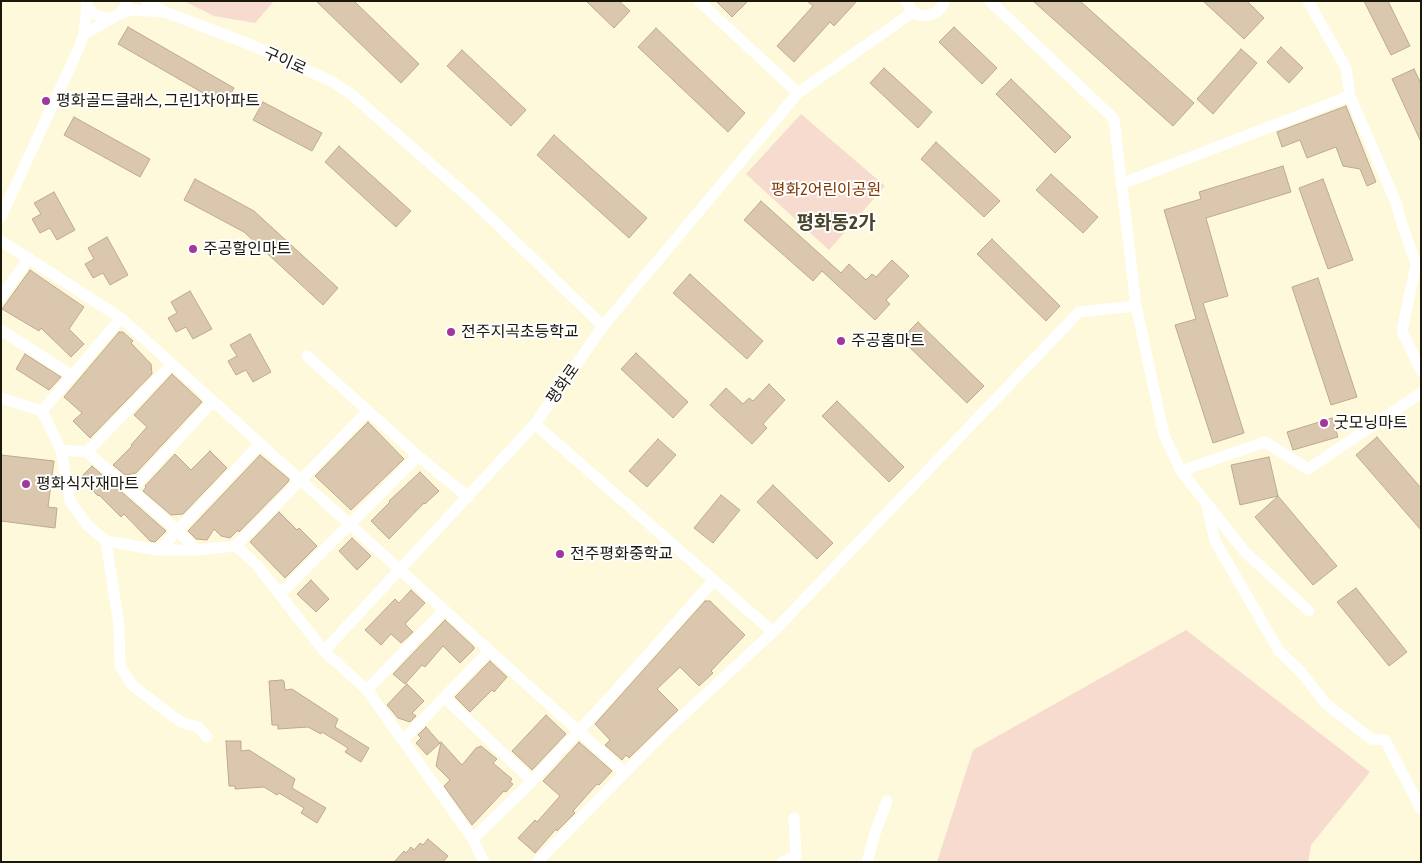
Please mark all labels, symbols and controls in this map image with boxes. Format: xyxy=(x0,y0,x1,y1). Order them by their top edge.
street label: 구이로 xyxy=(261,43,309,79)
place label: 평화골드클래스, 그린1차아파트 xyxy=(56,91,260,111)
marker: 평화골드클래스, 그린1차아파트 xyxy=(40,95,52,107)
park label: 평화2어린이공원 xyxy=(771,180,881,200)
district label: 평화동2가 xyxy=(797,212,875,234)
place label: 주공할인마트 xyxy=(203,239,291,259)
marker: 주공할인마트 xyxy=(187,243,199,255)
place label: 전주지곡초등학교 xyxy=(461,322,579,342)
marker: 전주지곡초등학교 xyxy=(445,326,457,338)
place label: 주공홈마트 xyxy=(851,331,925,351)
marker: 주공홈마트 xyxy=(835,335,847,347)
street label: 평화로 xyxy=(542,360,584,408)
place label: 굿모닝마트 xyxy=(1334,413,1408,433)
marker: 굿모닝마트 xyxy=(1318,417,1330,429)
place label: 평화식자재마트 xyxy=(36,474,139,494)
marker: 평화식자재마트 xyxy=(20,478,32,490)
place label: 전주평화중학교 xyxy=(570,544,673,564)
marker: 전주평화중학교 xyxy=(554,548,566,560)

